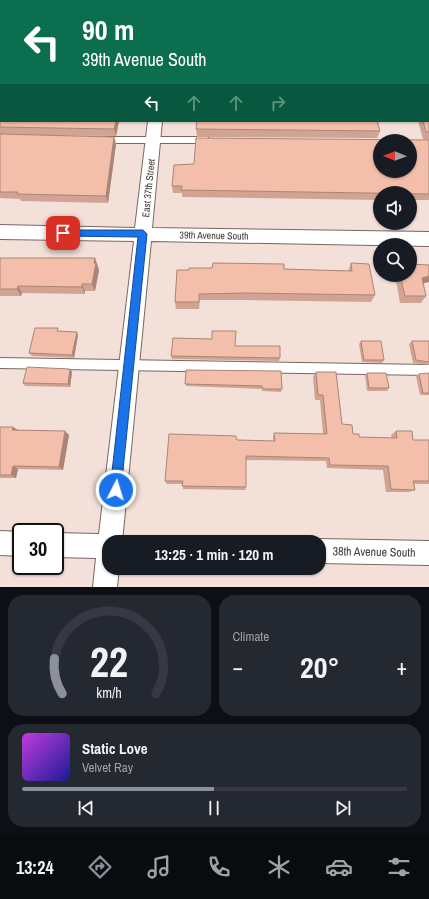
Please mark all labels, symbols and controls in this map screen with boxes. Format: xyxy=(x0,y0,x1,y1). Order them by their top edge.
text: 90 m xyxy=(82,11,134,49)
icon: left xyxy=(16,16,68,68)
text: 39th Avenue South xyxy=(82,47,207,72)
icon: left xyxy=(141,92,163,114)
icon: ahead xyxy=(183,92,205,114)
icon: ahead xyxy=(225,92,247,114)
icon: right xyxy=(267,92,289,114)
north arrow xyxy=(373,134,417,178)
map controls xyxy=(373,134,417,282)
street label: East 37th Street xyxy=(139,157,158,218)
button: sound xyxy=(373,186,417,230)
pin xyxy=(46,216,80,250)
icon: arrive xyxy=(52,222,74,244)
street label: 39th Avenue South xyxy=(179,228,249,243)
button: search xyxy=(373,238,417,282)
position arrow xyxy=(95,469,137,511)
speed limit sign: 30 xyxy=(12,523,64,575)
street label: 38th Avenue South xyxy=(332,543,416,561)
text: 13:25 · 1 min · 120 m xyxy=(155,544,273,565)
text: Climate xyxy=(233,628,269,645)
text: 22 xyxy=(90,633,128,689)
text: 20° xyxy=(300,647,339,687)
text: − xyxy=(233,652,243,682)
text: + xyxy=(396,652,407,682)
text: km/h xyxy=(97,682,122,701)
text: Static Love xyxy=(82,738,148,759)
text: Velvet Ray xyxy=(82,759,133,776)
icon: previous xyxy=(75,797,97,819)
icon: pause xyxy=(203,797,225,819)
icon: next xyxy=(332,797,354,819)
icon: directions xyxy=(86,853,114,881)
icon: music xyxy=(145,853,173,881)
icon: phone xyxy=(205,853,233,881)
icon: climate xyxy=(265,853,293,881)
icon: car xyxy=(325,853,353,881)
icon: filters xyxy=(385,853,413,881)
text: 13:24 xyxy=(16,855,54,880)

